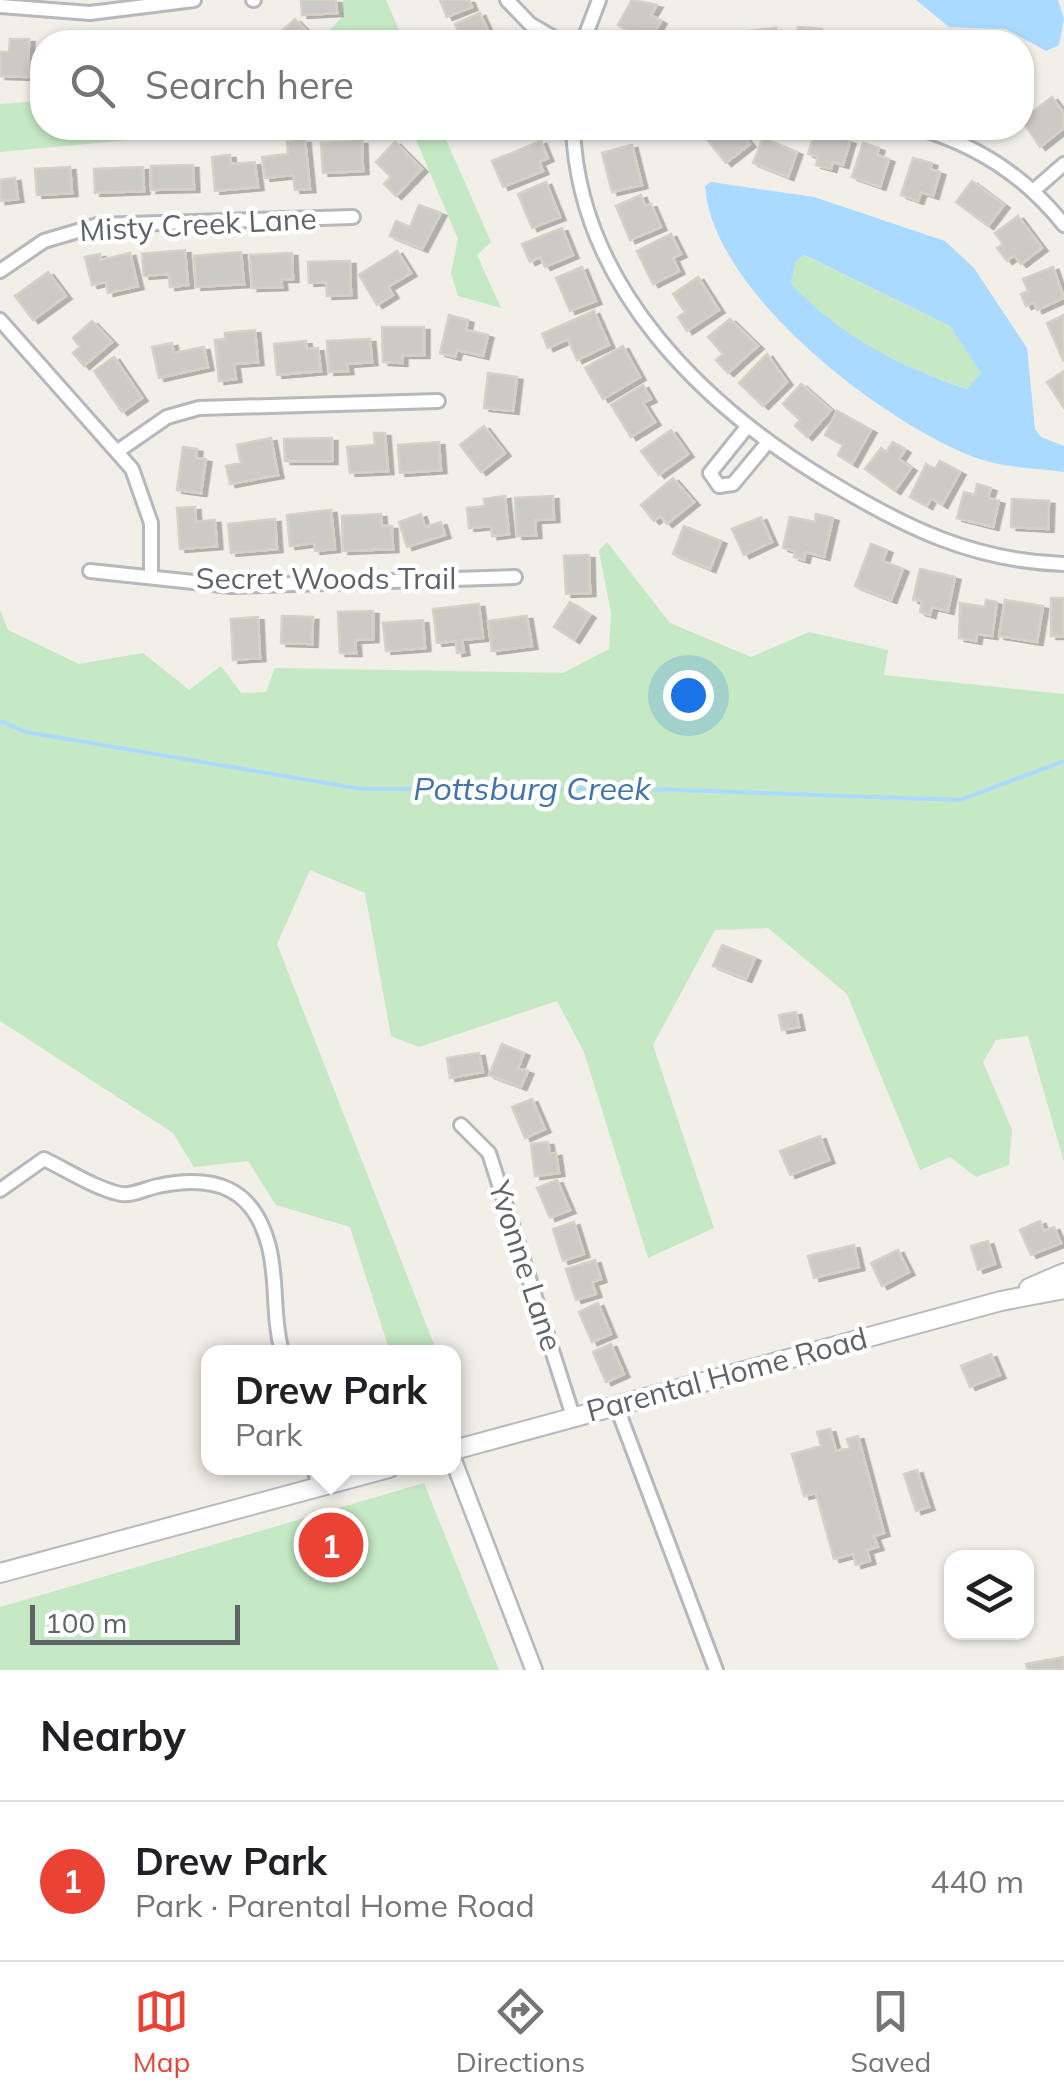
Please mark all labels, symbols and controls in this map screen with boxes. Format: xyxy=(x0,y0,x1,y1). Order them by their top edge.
search box xyxy=(30,30,1034,140)
icon: search xyxy=(65,58,120,113)
text: Search here xyxy=(145,61,354,109)
street label: Misty Creek Lane xyxy=(78,199,318,249)
street label: Secret Woods Trail xyxy=(196,559,456,597)
your location xyxy=(663,670,714,721)
water label: Pottsburg Creek xyxy=(413,768,652,808)
street label: Yvonne Lane xyxy=(480,1175,571,1355)
street label: Parental Home Road xyxy=(582,1318,871,1430)
popup xyxy=(201,1345,461,1475)
text: Drew Park xyxy=(235,1366,427,1414)
text: Park xyxy=(235,1414,302,1454)
pin: 1 xyxy=(298,1508,364,1582)
map controls xyxy=(944,1550,1034,1640)
button: layers xyxy=(944,1550,1034,1640)
scale bar xyxy=(30,1600,240,1644)
text: 100 m xyxy=(45,1605,127,1640)
text: Nearby xyxy=(40,1709,186,1762)
text: Drew Park xyxy=(135,1837,327,1885)
text: 1 xyxy=(63,1861,82,1901)
text: 440 m xyxy=(930,1861,1024,1901)
text: Park · Parental Home Road xyxy=(135,1885,535,1925)
tab: Map xyxy=(133,1984,190,2079)
tab: Directions xyxy=(456,1984,585,2079)
tab: Saved xyxy=(850,1984,931,2079)

